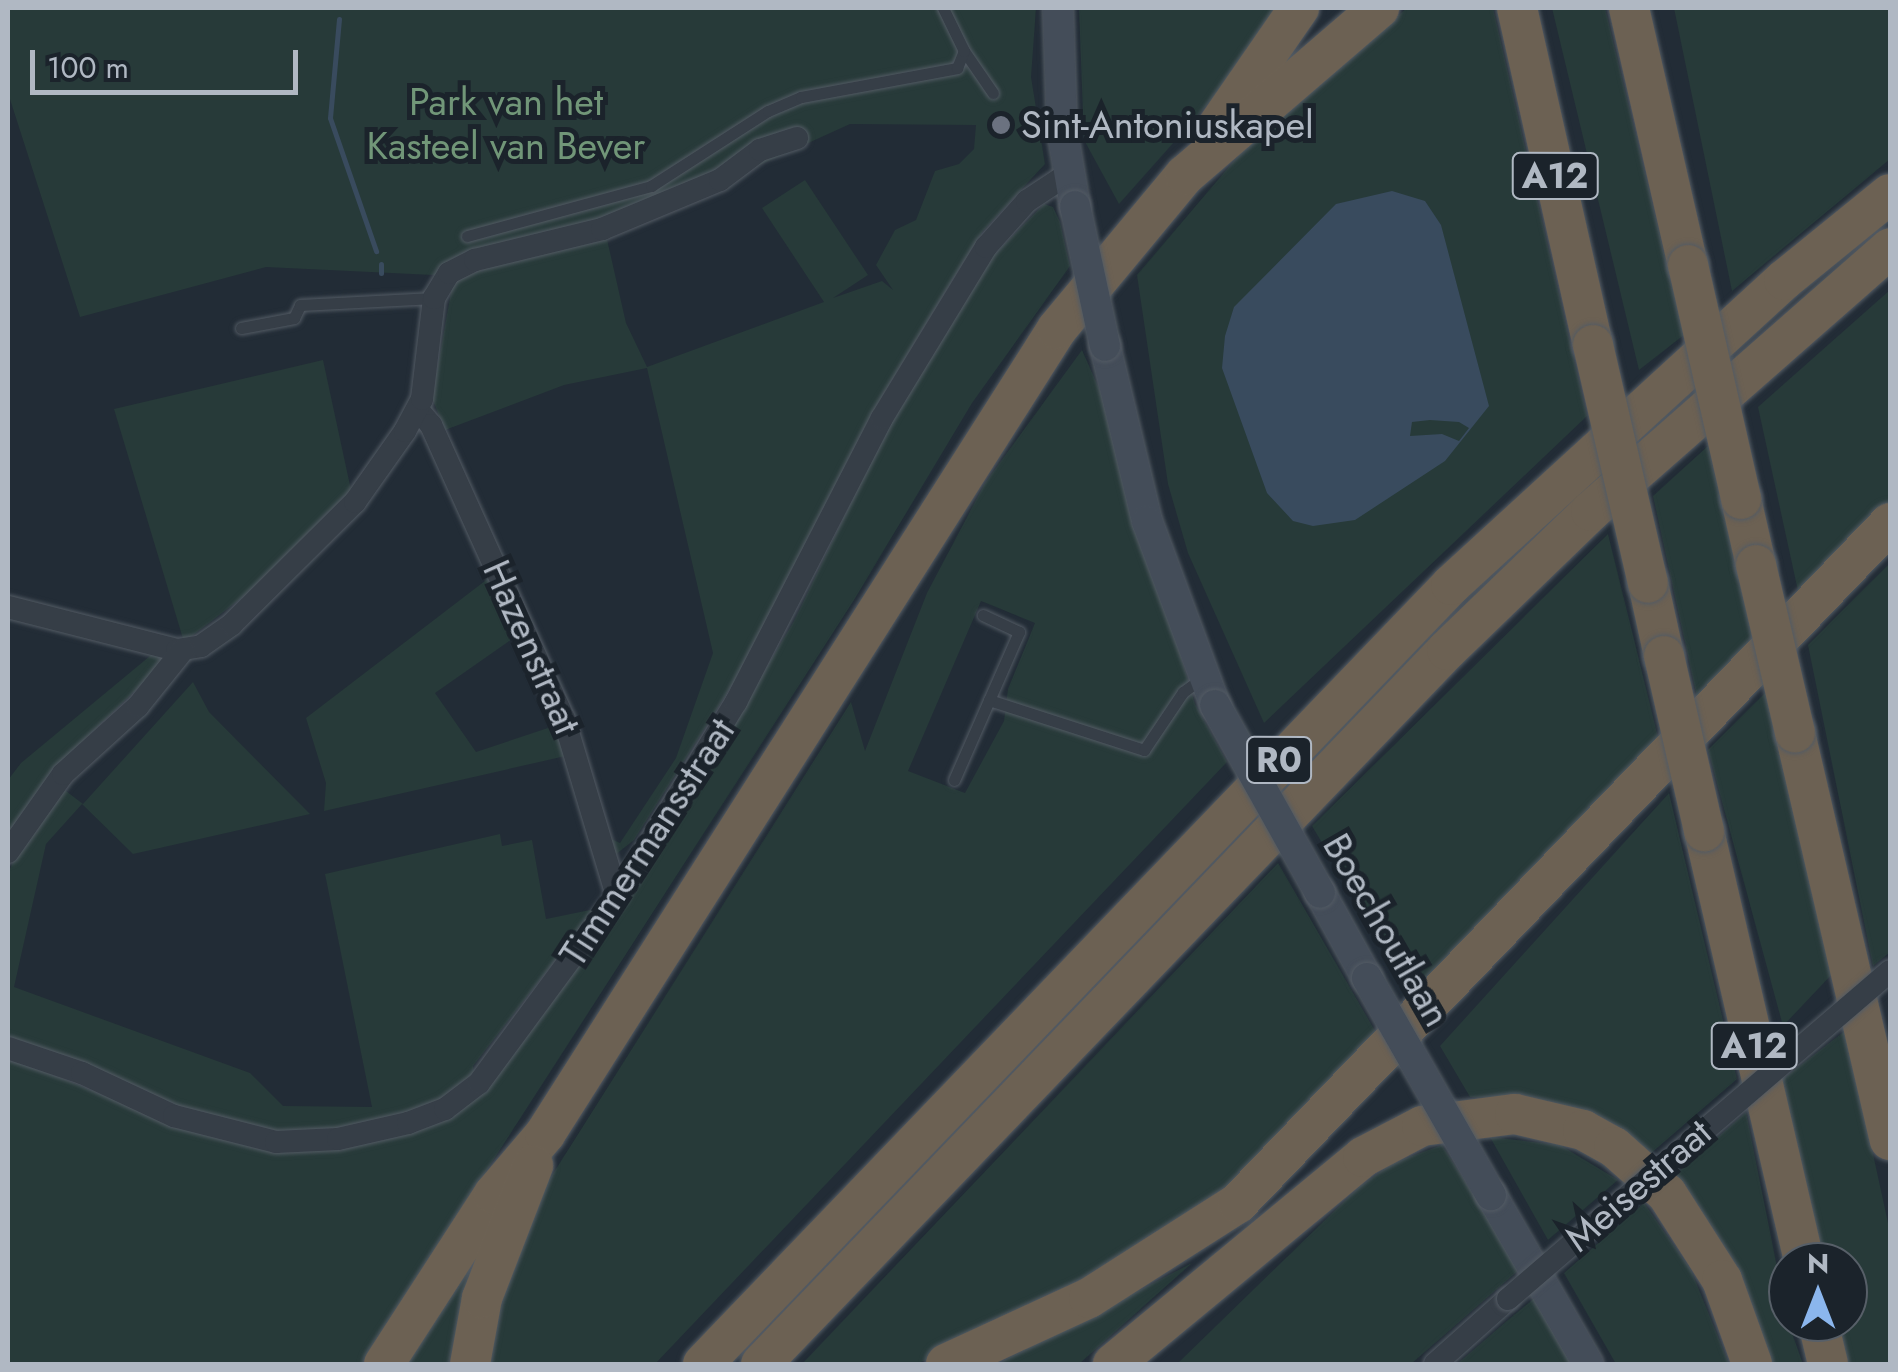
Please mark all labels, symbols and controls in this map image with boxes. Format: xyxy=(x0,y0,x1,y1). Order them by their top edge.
scale bar xyxy=(35,30,302,92)
text: 100 m xyxy=(47,46,129,89)
park label: Park van het Kasteel van Bever xyxy=(367,79,645,168)
place label: Sint-Antoniuskapel xyxy=(1021,102,1314,148)
marker: Sint-Antoniuskapel xyxy=(990,114,1012,136)
road number: A12 xyxy=(1510,146,1600,206)
street label: Hazenstraat xyxy=(474,553,590,741)
street label: Timmermansstraat xyxy=(550,710,744,974)
road number: R0 xyxy=(1244,730,1314,790)
street label: Boechoutlaan xyxy=(1314,826,1460,1034)
road number: A12 xyxy=(1709,1016,1799,1076)
street label: Meisestraat xyxy=(1556,1109,1720,1261)
north arrow xyxy=(1768,1242,1868,1342)
text: N xyxy=(1807,1243,1829,1284)

